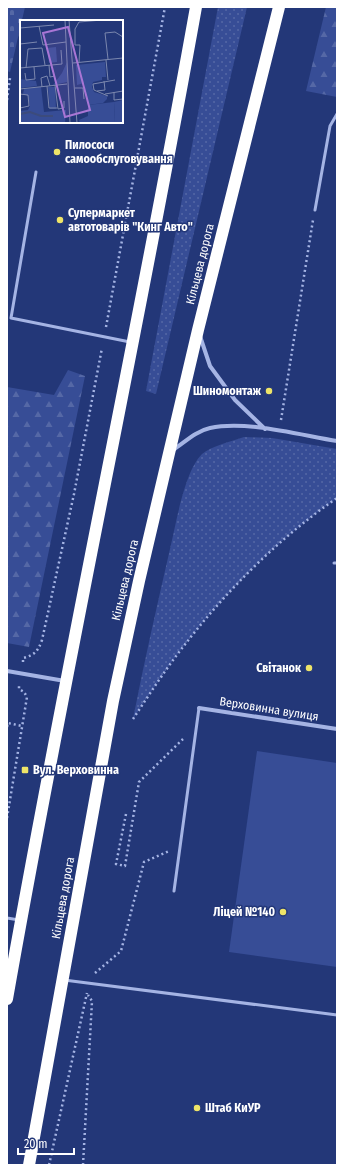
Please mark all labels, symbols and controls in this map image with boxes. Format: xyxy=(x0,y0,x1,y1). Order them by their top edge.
inset map xyxy=(20,20,123,123)
place label: Пилососи самообслуговування xyxy=(65,138,173,166)
marker: Пилососи самообслуговування xyxy=(52,147,62,157)
place label: Супермаркет автотоварів "Кинг Авто" xyxy=(68,206,193,234)
marker: Супермаркет автотоварів "Кинг Авто" xyxy=(55,215,65,225)
street label: Кільцева дорога xyxy=(183,222,217,306)
place label: Шиномонтаж xyxy=(193,384,262,398)
marker: Шиномонтаж xyxy=(264,386,274,396)
street label: Кільцева дорога xyxy=(109,538,141,622)
place label: Світанок xyxy=(256,661,302,675)
marker: Світанок xyxy=(304,663,314,673)
street label: Верховинна вулиця xyxy=(218,694,320,724)
place label: Вул. Верховинна xyxy=(33,763,119,777)
marker: Вул. Верховинна xyxy=(20,765,30,775)
street label: Кільцева дорога xyxy=(49,856,77,940)
place label: Ліцей №140 xyxy=(213,905,275,919)
marker: Ліцей №140 xyxy=(278,907,288,917)
place label: Штаб КиУР xyxy=(205,1101,261,1115)
marker: Штаб КиУР xyxy=(192,1103,202,1113)
scale bar xyxy=(18,1130,74,1156)
text: 20 m xyxy=(24,1137,48,1151)

